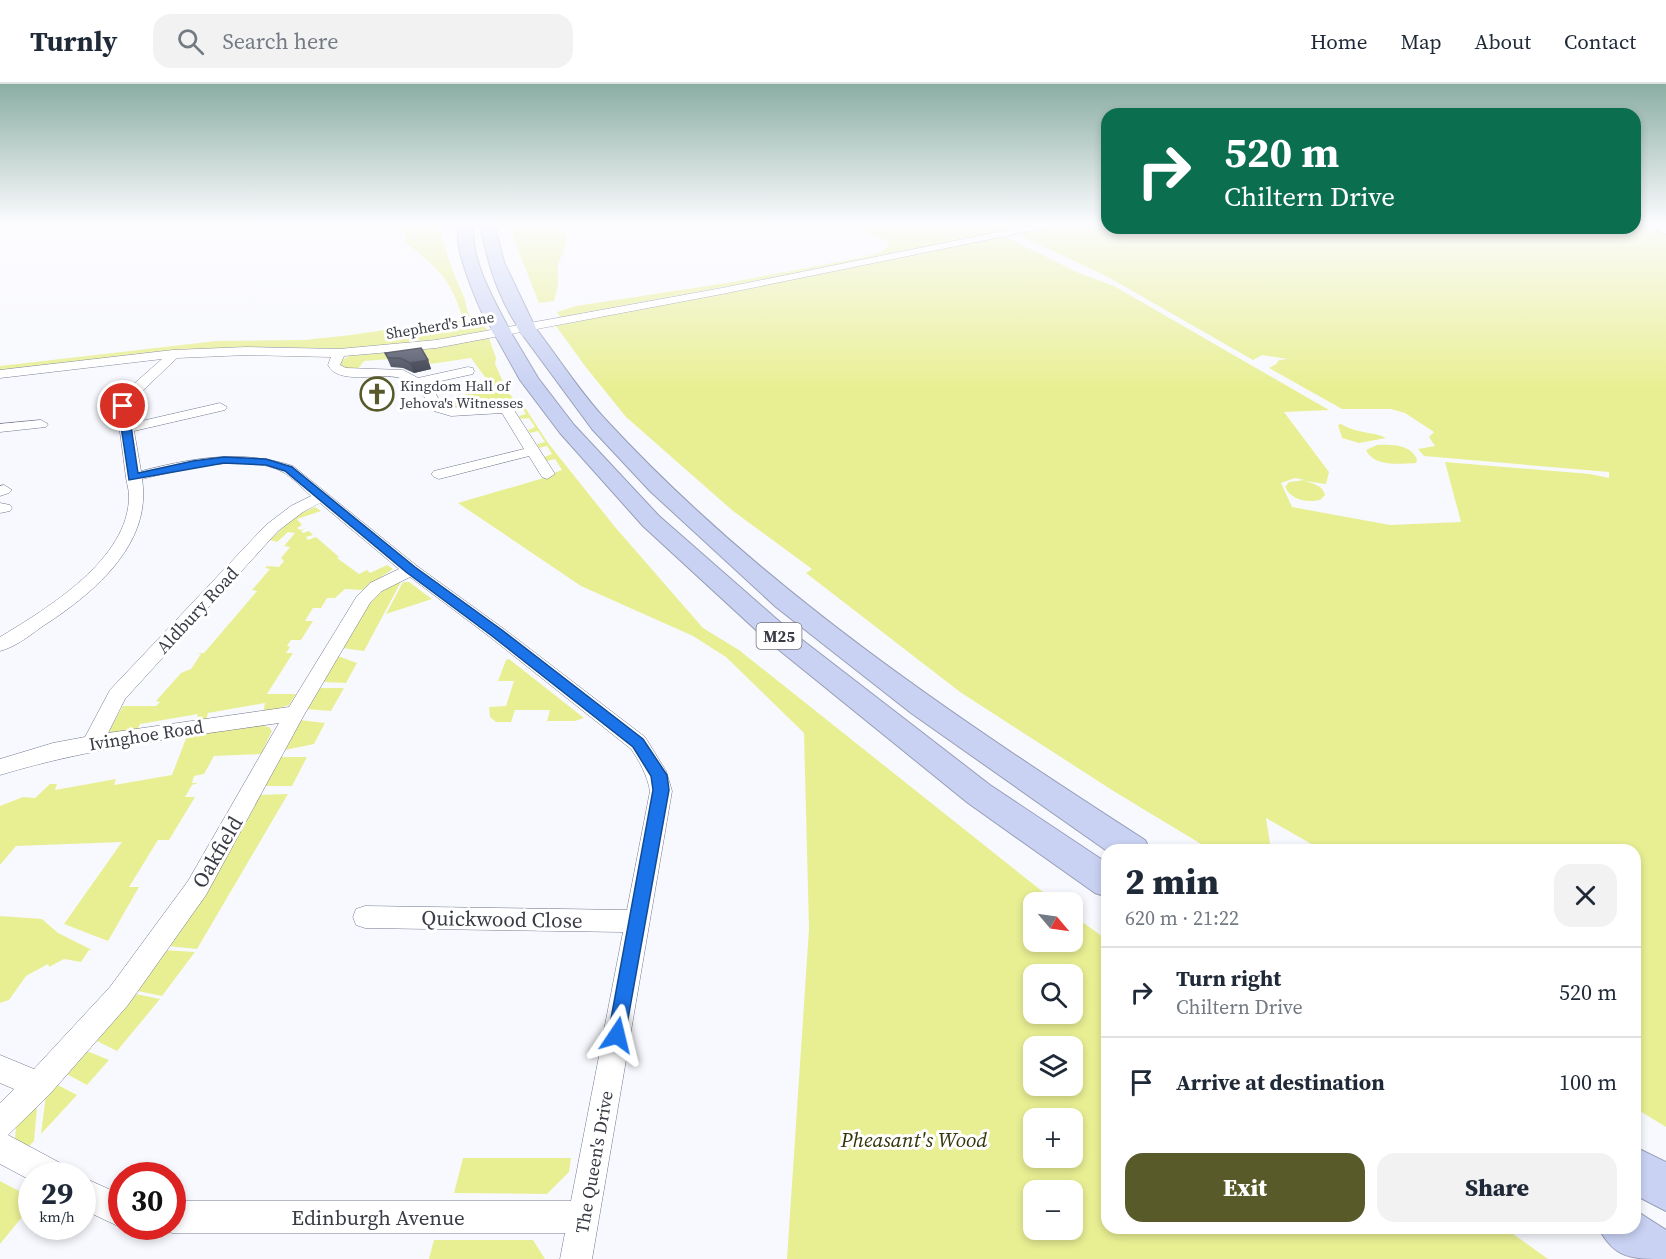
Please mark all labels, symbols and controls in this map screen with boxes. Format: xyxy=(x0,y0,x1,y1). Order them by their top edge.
search box xyxy=(153,14,573,68)
text: Turnly xyxy=(30,22,117,60)
icon: search xyxy=(174,25,207,58)
text: Search here xyxy=(222,26,338,56)
text: Home xyxy=(1310,27,1368,56)
text: Map xyxy=(1401,27,1442,56)
text: About xyxy=(1475,27,1531,56)
text: Contact xyxy=(1564,27,1636,56)
text: 520 m xyxy=(1224,123,1339,181)
icon: right xyxy=(1125,132,1203,210)
text: Chiltern Drive xyxy=(1224,178,1395,215)
street label: Shepherd's Lane xyxy=(384,306,496,344)
place label: Kingdom Hall of Jehova's Witnesses xyxy=(399,375,523,413)
church icon: Kingdom Hall of Jehova's Witnesses xyxy=(359,376,395,412)
pin xyxy=(97,380,148,431)
icon: arrive xyxy=(106,389,139,422)
street label: Aldbury Road xyxy=(150,561,244,659)
road number: M25 xyxy=(756,623,802,649)
street label: Ivinghoe Road xyxy=(87,714,205,756)
street label: Oakfield xyxy=(185,811,249,893)
text: 2 min xyxy=(1125,857,1219,906)
button: close xyxy=(1554,864,1617,927)
north arrow xyxy=(1023,892,1083,952)
map controls xyxy=(1023,892,1083,1240)
street label: Quickwood Close xyxy=(421,903,583,935)
text: 620 m · 21:22 xyxy=(1125,904,1239,932)
text: Turn right xyxy=(1176,963,1281,993)
button: search xyxy=(1023,964,1083,1024)
icon: right xyxy=(1125,976,1158,1009)
text: 520 m xyxy=(1559,977,1617,1007)
text: Chiltern Drive xyxy=(1176,993,1303,1021)
position arrow xyxy=(585,1003,649,1067)
button: layers xyxy=(1023,1036,1083,1096)
icon: arrive xyxy=(1125,1066,1158,1099)
text: Arrive at destination xyxy=(1176,1067,1385,1097)
text: 100 m xyxy=(1559,1067,1617,1097)
street label: The Queen's Drive xyxy=(569,1089,619,1235)
button: + xyxy=(1023,1108,1083,1168)
park label: Pheasant's Wood xyxy=(840,1125,987,1154)
button: Exit xyxy=(1125,1153,1365,1222)
button: Share xyxy=(1377,1153,1617,1222)
speed limit sign: 30 xyxy=(108,1162,186,1240)
text: 29 xyxy=(41,1173,73,1214)
button: − xyxy=(1023,1180,1083,1240)
street label: Edinburgh Avenue xyxy=(291,1203,465,1232)
text: km/h xyxy=(39,1206,75,1227)

